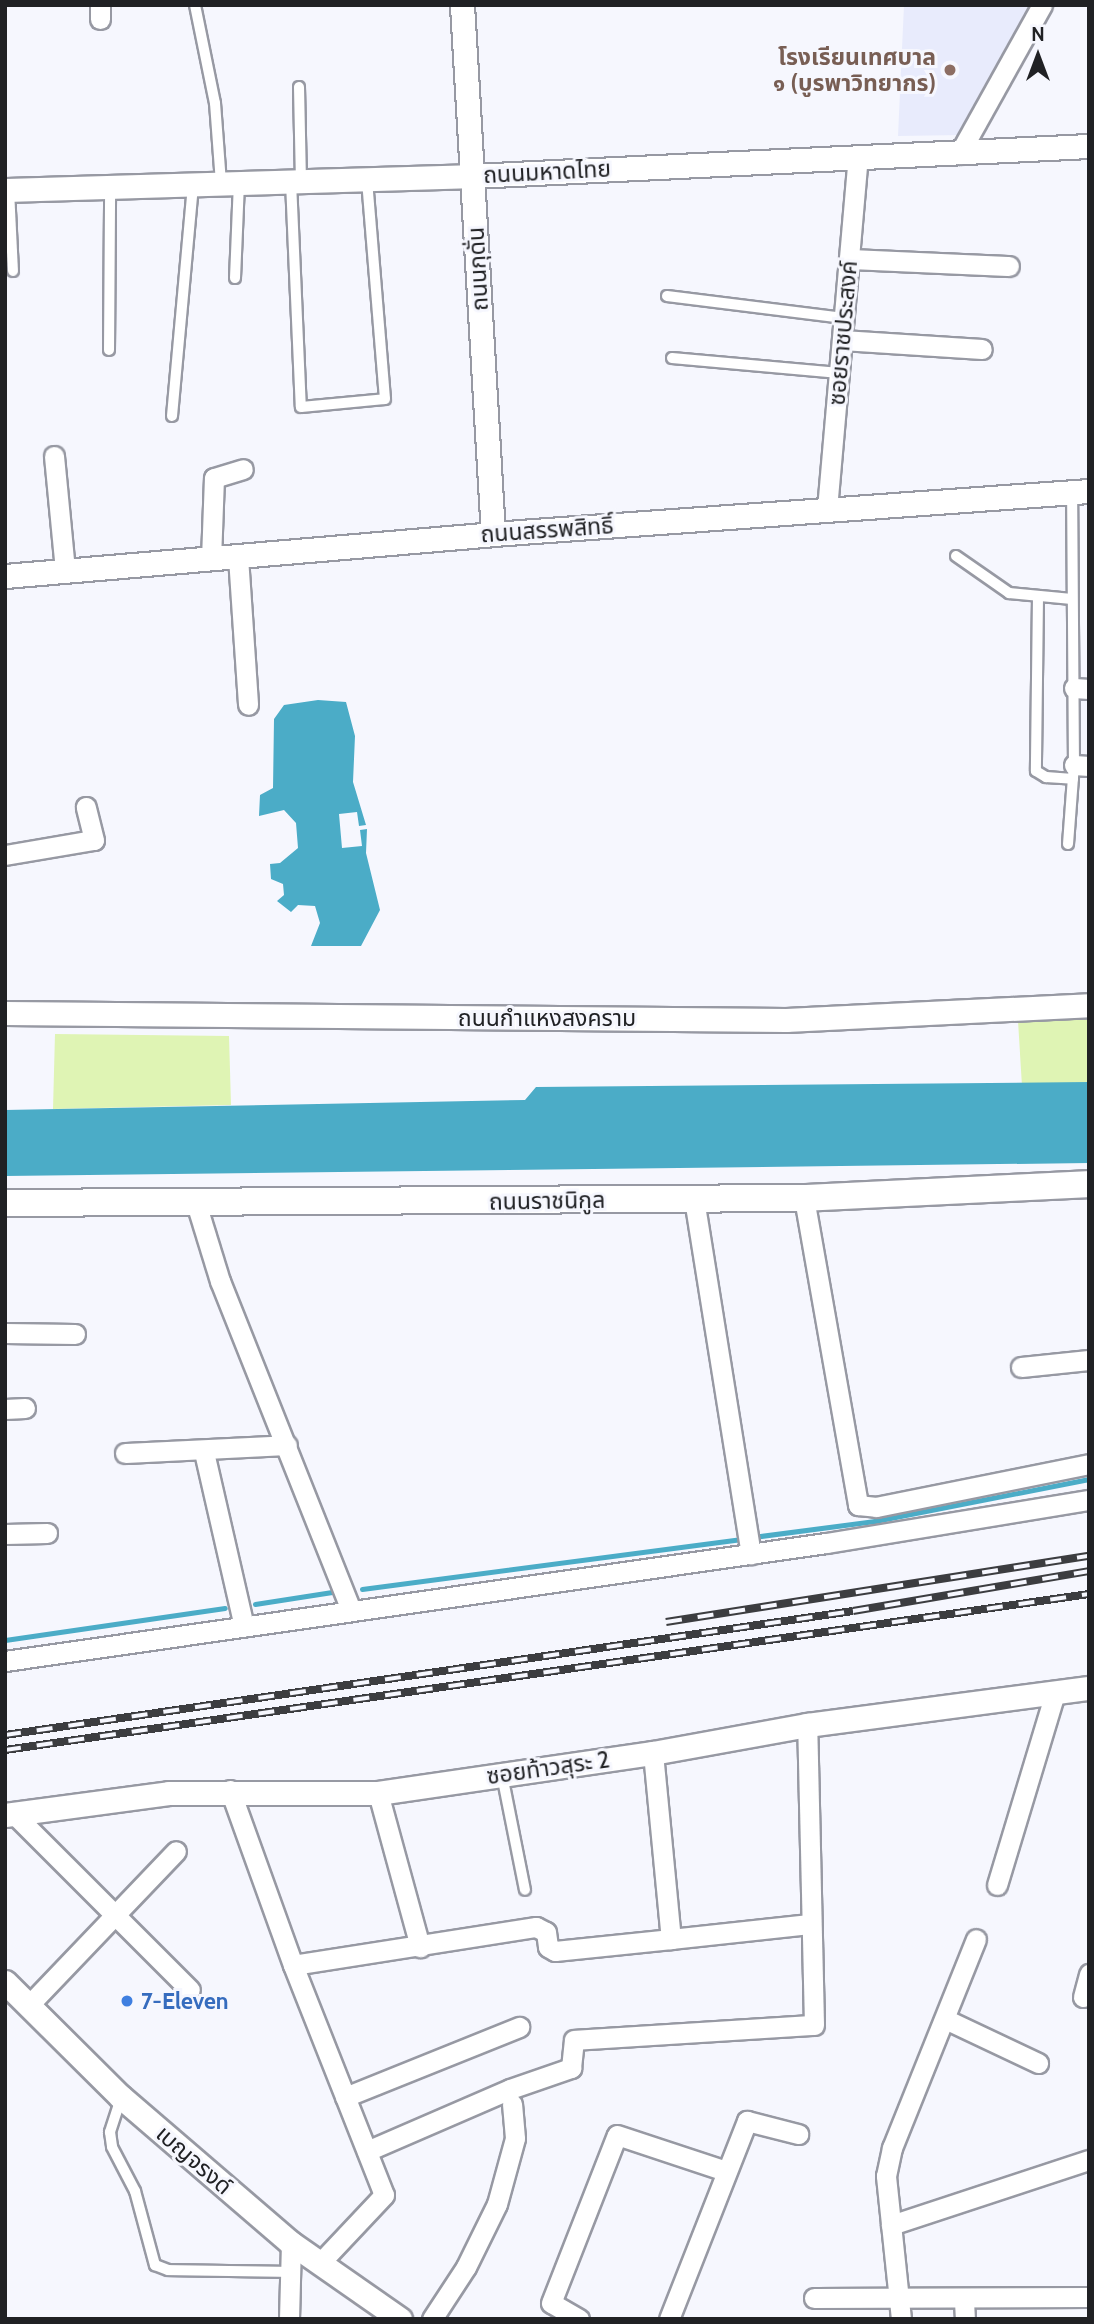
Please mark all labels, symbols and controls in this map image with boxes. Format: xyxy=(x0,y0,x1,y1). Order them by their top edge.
north arrow xyxy=(1003,21,1073,91)
text: N xyxy=(1031,23,1045,46)
place label: โรงเรียนเทศบาล ๑ (บูรพาวิทยากร) xyxy=(773,43,936,97)
marker: โรงเรียนเทศบาล ๑ (บูรพาวิทยากร) xyxy=(942,62,958,78)
street label: ถนนมหาดไทย xyxy=(482,155,612,189)
street label: ถนนกุดั่น xyxy=(462,226,494,312)
street label: ซอยราชประสงค์ xyxy=(823,259,863,407)
street label: ถนนสรรพสิทธิ์ xyxy=(480,512,614,548)
street label: ถนนกำแหงสงคราม xyxy=(458,1004,636,1032)
street label: ถนนราชนิกูล xyxy=(489,1186,605,1216)
street label: ซอยท้าวสุระ 2 xyxy=(485,1746,611,1790)
place label: 7-Eleven xyxy=(141,1987,228,2015)
marker: 7-Eleven xyxy=(119,1993,135,2009)
street label: เบญจรงด์ xyxy=(150,2120,238,2200)

